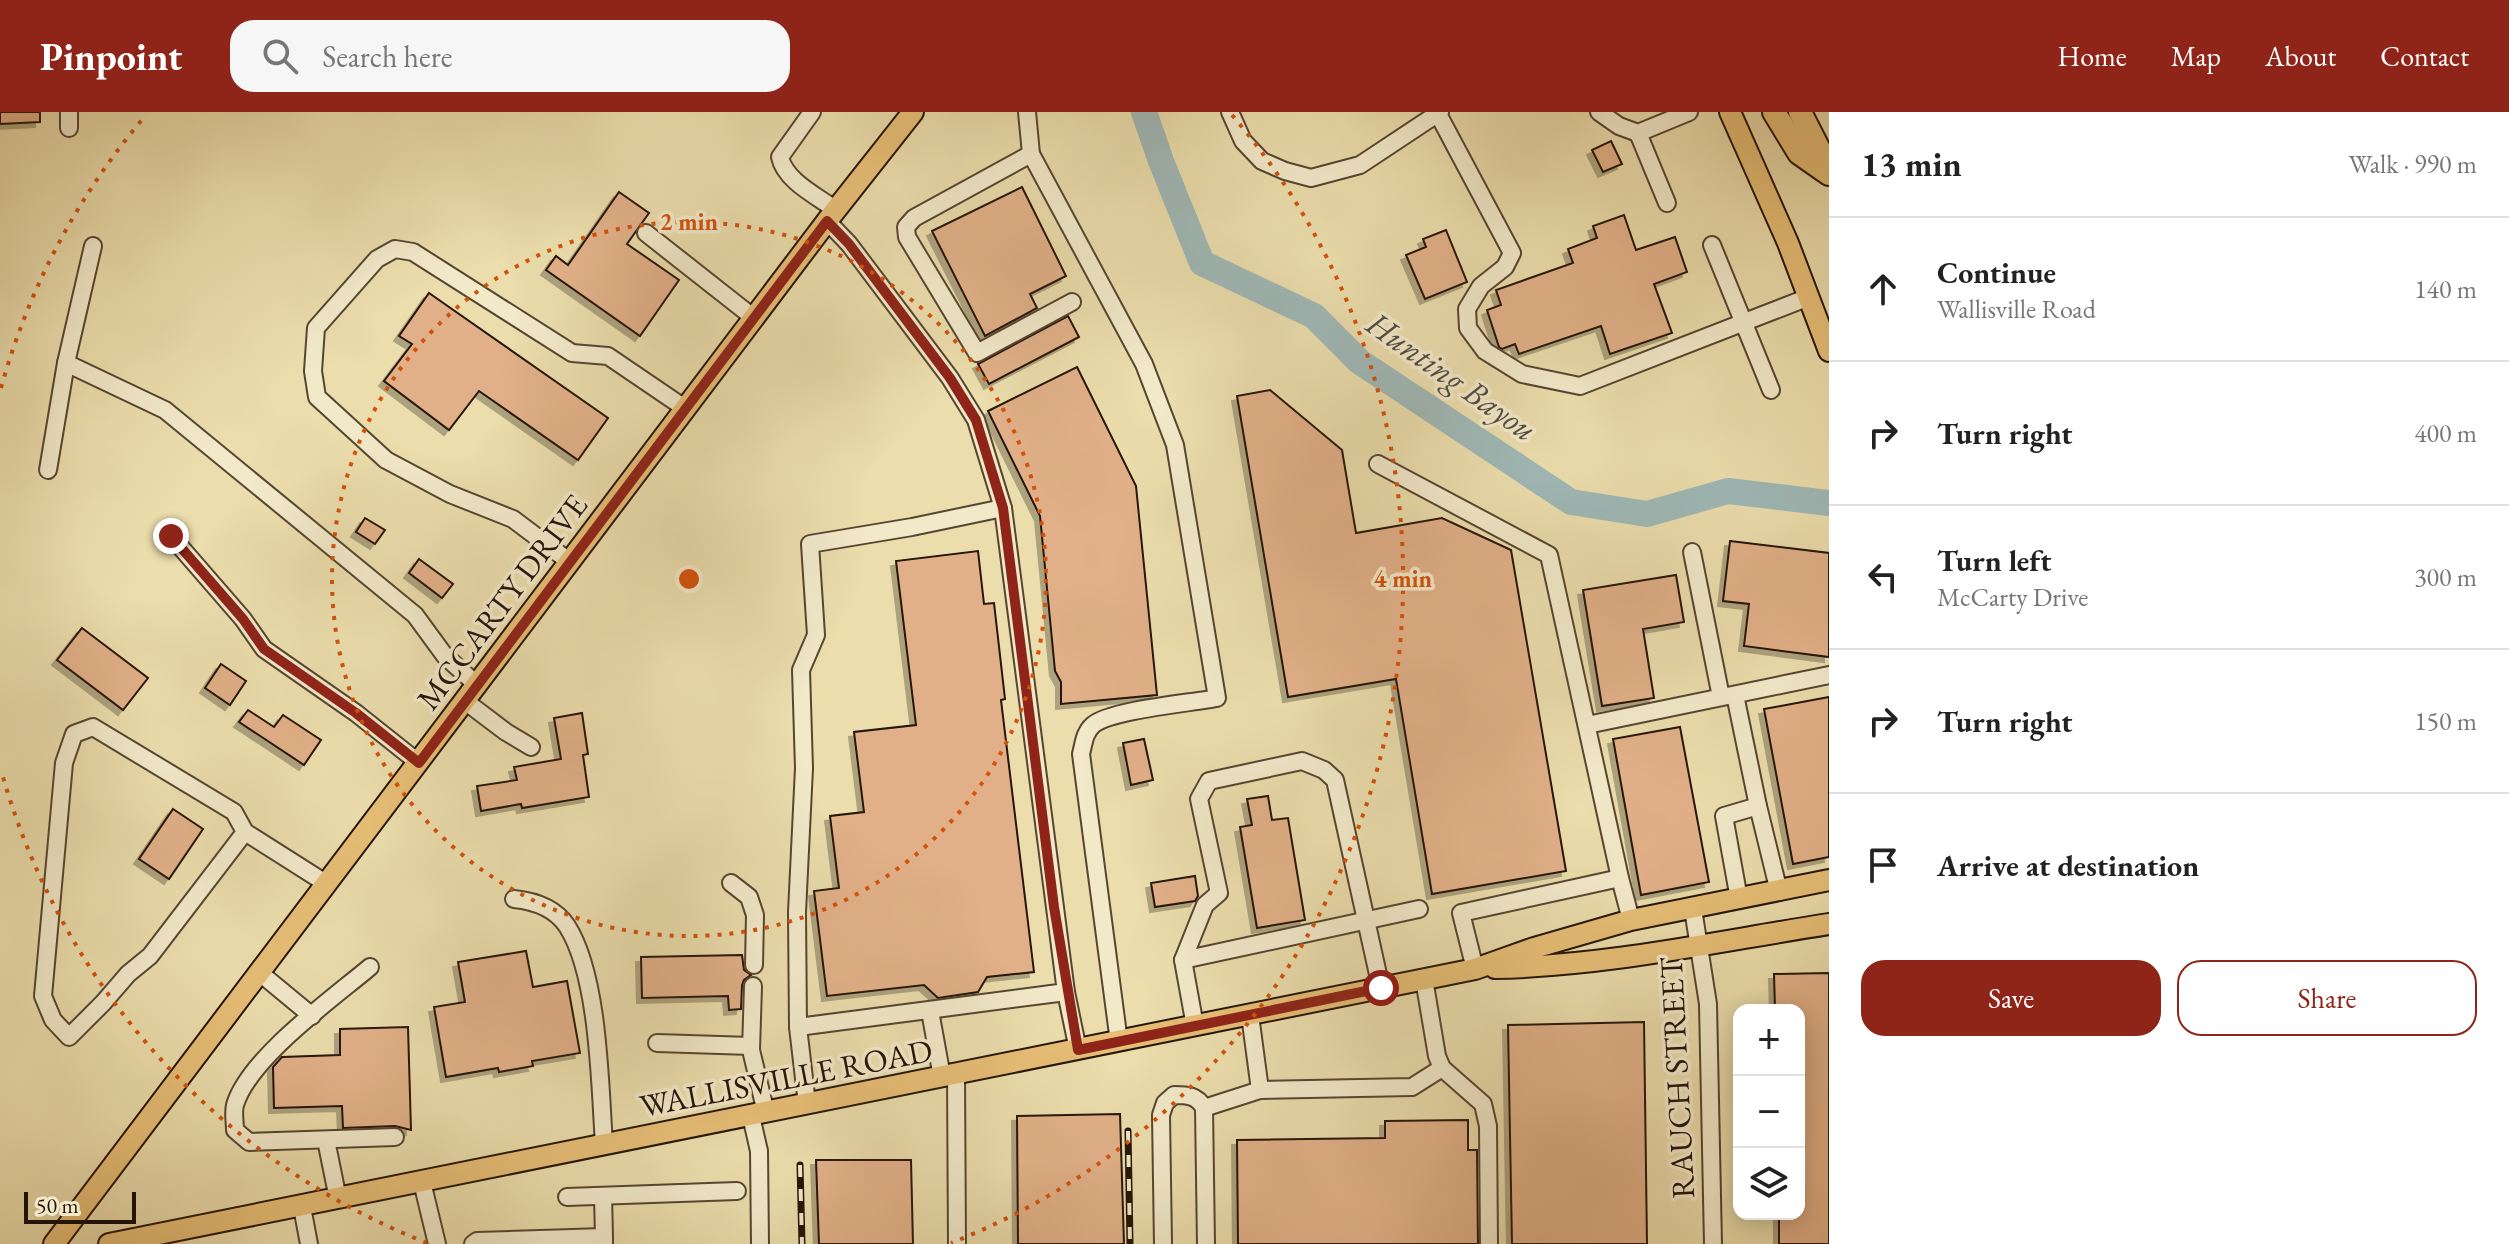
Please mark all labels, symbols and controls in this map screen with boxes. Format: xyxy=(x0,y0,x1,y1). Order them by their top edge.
search box xyxy=(230,20,790,92)
text: Pinpoint xyxy=(40,32,182,81)
icon: search xyxy=(258,34,302,78)
text: Search here xyxy=(322,37,452,76)
text: Home xyxy=(2057,38,2127,74)
text: Map xyxy=(2171,38,2221,74)
text: About xyxy=(2265,38,2336,74)
text: Contact xyxy=(2380,38,2469,74)
text: 13 min xyxy=(1861,142,1962,186)
text: Walk · 990 m xyxy=(2349,147,2477,181)
text: 2 min xyxy=(660,206,719,237)
text: Continue xyxy=(1937,253,2056,292)
icon: ahead xyxy=(1861,267,1905,311)
text: 140 m xyxy=(2414,272,2477,306)
text: Wallisville Road xyxy=(1937,292,2096,326)
water label: Hunting Bayou xyxy=(1357,301,1546,451)
icon: right xyxy=(1861,411,1905,455)
text: Turn right xyxy=(1937,414,2073,453)
text: 400 m xyxy=(2414,416,2477,450)
street label: MCCARTY DRIVE xyxy=(407,486,597,718)
route end xyxy=(153,518,189,554)
text: Turn left xyxy=(1937,541,2051,580)
icon: left xyxy=(1861,555,1905,599)
text: 300 m xyxy=(2414,560,2477,594)
text: 4 min xyxy=(1374,563,1433,594)
centre of rings xyxy=(675,565,703,593)
text: McCarty Drive xyxy=(1937,580,2088,614)
icon: right xyxy=(1861,699,1905,743)
text: Turn right xyxy=(1937,702,2073,741)
text: 150 m xyxy=(2414,704,2477,738)
icon: arrive xyxy=(1861,843,1905,887)
text: Arrive at destination xyxy=(1937,846,2199,885)
street label: RAUCH STREET xyxy=(1650,956,1704,1200)
button: Save xyxy=(1861,960,2161,1036)
button: Share xyxy=(2177,960,2477,1036)
route start xyxy=(1363,970,1399,1006)
map controls xyxy=(1733,1004,1805,1220)
button: + xyxy=(1733,1004,1805,1076)
street label: WALLISVILLE ROAD xyxy=(636,1029,936,1127)
button: − xyxy=(1733,1076,1805,1148)
button: layers xyxy=(1733,1148,1805,1220)
scale bar xyxy=(24,1188,136,1224)
text: 50 m xyxy=(36,1191,79,1220)

